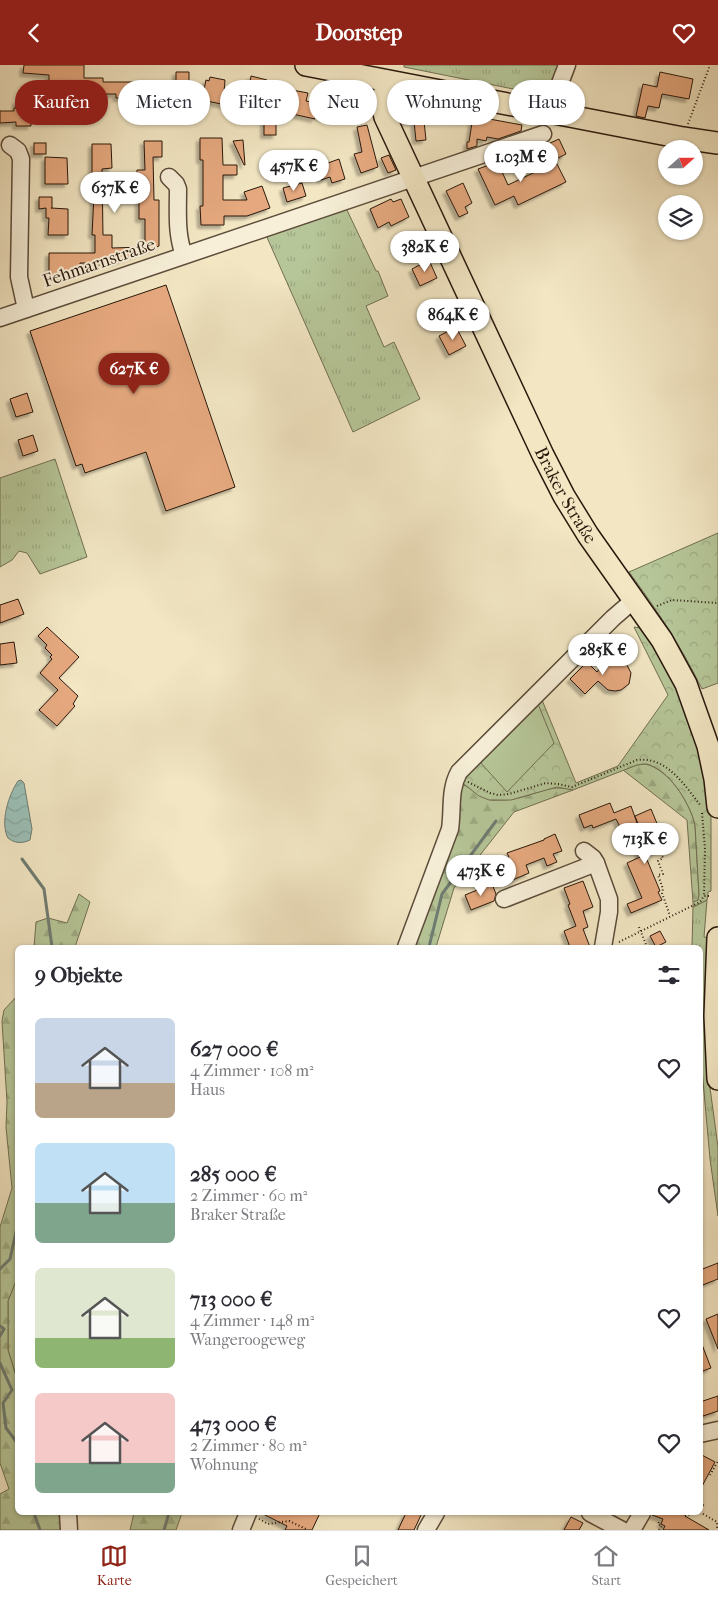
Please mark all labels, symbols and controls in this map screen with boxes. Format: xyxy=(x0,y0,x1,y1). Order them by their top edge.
icon: back xyxy=(20,19,48,47)
icon: heart xyxy=(670,19,698,47)
text: Doorstep xyxy=(315,20,403,46)
chip: Kaufen xyxy=(15,80,108,125)
chip: Mieten xyxy=(118,80,210,125)
chip: Filter xyxy=(220,80,299,125)
chip: Neu xyxy=(309,80,377,125)
chip: Wohnung xyxy=(387,80,499,125)
chip: Haus xyxy=(509,80,585,125)
north arrow xyxy=(658,140,702,185)
map controls xyxy=(658,140,703,240)
pin: 1.03M € xyxy=(475,141,567,183)
text: 1.03M € xyxy=(495,147,547,166)
pin: 457K € xyxy=(253,149,335,192)
text: 457K € xyxy=(270,156,318,175)
pin: 637K € xyxy=(74,171,156,214)
text: 637K € xyxy=(91,178,139,197)
button: layers xyxy=(658,195,703,240)
pin: 382K € xyxy=(384,231,466,273)
street label: Fehmarnstraße xyxy=(40,234,158,292)
text: 382K € xyxy=(401,237,449,256)
pin: 864K € xyxy=(412,299,494,341)
text: 864K € xyxy=(428,305,478,324)
pin: 627K € xyxy=(93,353,175,395)
text: 627K € xyxy=(109,359,159,378)
street label: Braker Straße xyxy=(530,443,601,548)
pin: 285K € xyxy=(562,633,644,676)
text: 285K € xyxy=(579,640,627,659)
pin: 713K € xyxy=(604,823,686,865)
text: 713K € xyxy=(623,829,667,848)
pin: 473K € xyxy=(440,855,522,897)
text: 473K € xyxy=(457,861,505,880)
icon: filters xyxy=(655,961,683,989)
text: 9 Objekte xyxy=(35,963,122,987)
text: 627 000 € xyxy=(190,1037,279,1061)
icon: home xyxy=(75,1038,135,1098)
icon: heart xyxy=(655,1054,683,1082)
text: 4 Zimmer · 108 m² xyxy=(190,1061,314,1080)
text: Haus xyxy=(190,1080,225,1099)
text: 285 000 € xyxy=(190,1162,277,1186)
icon: home xyxy=(75,1163,135,1223)
icon: heart xyxy=(655,1179,683,1207)
text: 2 Zimmer · 60 m² xyxy=(190,1186,307,1205)
text: Braker Straße xyxy=(190,1205,286,1224)
text: 713 000 € xyxy=(190,1287,272,1311)
icon: home xyxy=(75,1288,135,1348)
icon: heart xyxy=(655,1304,683,1332)
text: 4 Zimmer · 148 m² xyxy=(190,1311,314,1330)
text: Wangeroogeweg xyxy=(190,1330,305,1349)
text: 473 000 € xyxy=(190,1412,277,1436)
icon: home xyxy=(75,1413,135,1473)
icon: heart xyxy=(655,1429,683,1457)
text: 2 Zimmer · 80 m² xyxy=(190,1436,307,1455)
text: Wohnung xyxy=(190,1455,258,1474)
tab: Karte xyxy=(97,1542,132,1589)
tab: Gespeichert xyxy=(325,1542,398,1589)
tab: Start xyxy=(591,1542,621,1589)

